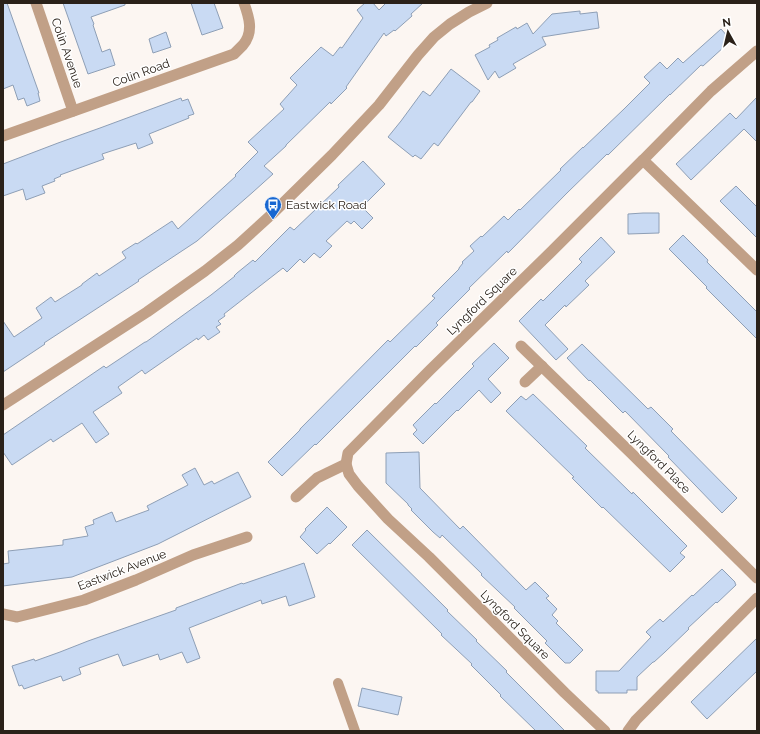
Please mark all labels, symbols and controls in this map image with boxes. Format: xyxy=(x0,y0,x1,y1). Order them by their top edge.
north arrow xyxy=(708,12,748,52)
street label: Colin Avenue xyxy=(48,16,86,90)
text: N xyxy=(722,16,732,30)
street label: Colin Road xyxy=(110,56,172,90)
bus stop icon: Eastwick Road xyxy=(263,195,283,220)
place label: Eastwick Road xyxy=(286,198,367,212)
street label: Lyngford Square xyxy=(444,264,520,338)
street label: Lyngford Place xyxy=(625,428,693,496)
street label: Eastwick Avenue xyxy=(76,547,168,593)
street label: Lyngford Square xyxy=(478,588,552,662)

